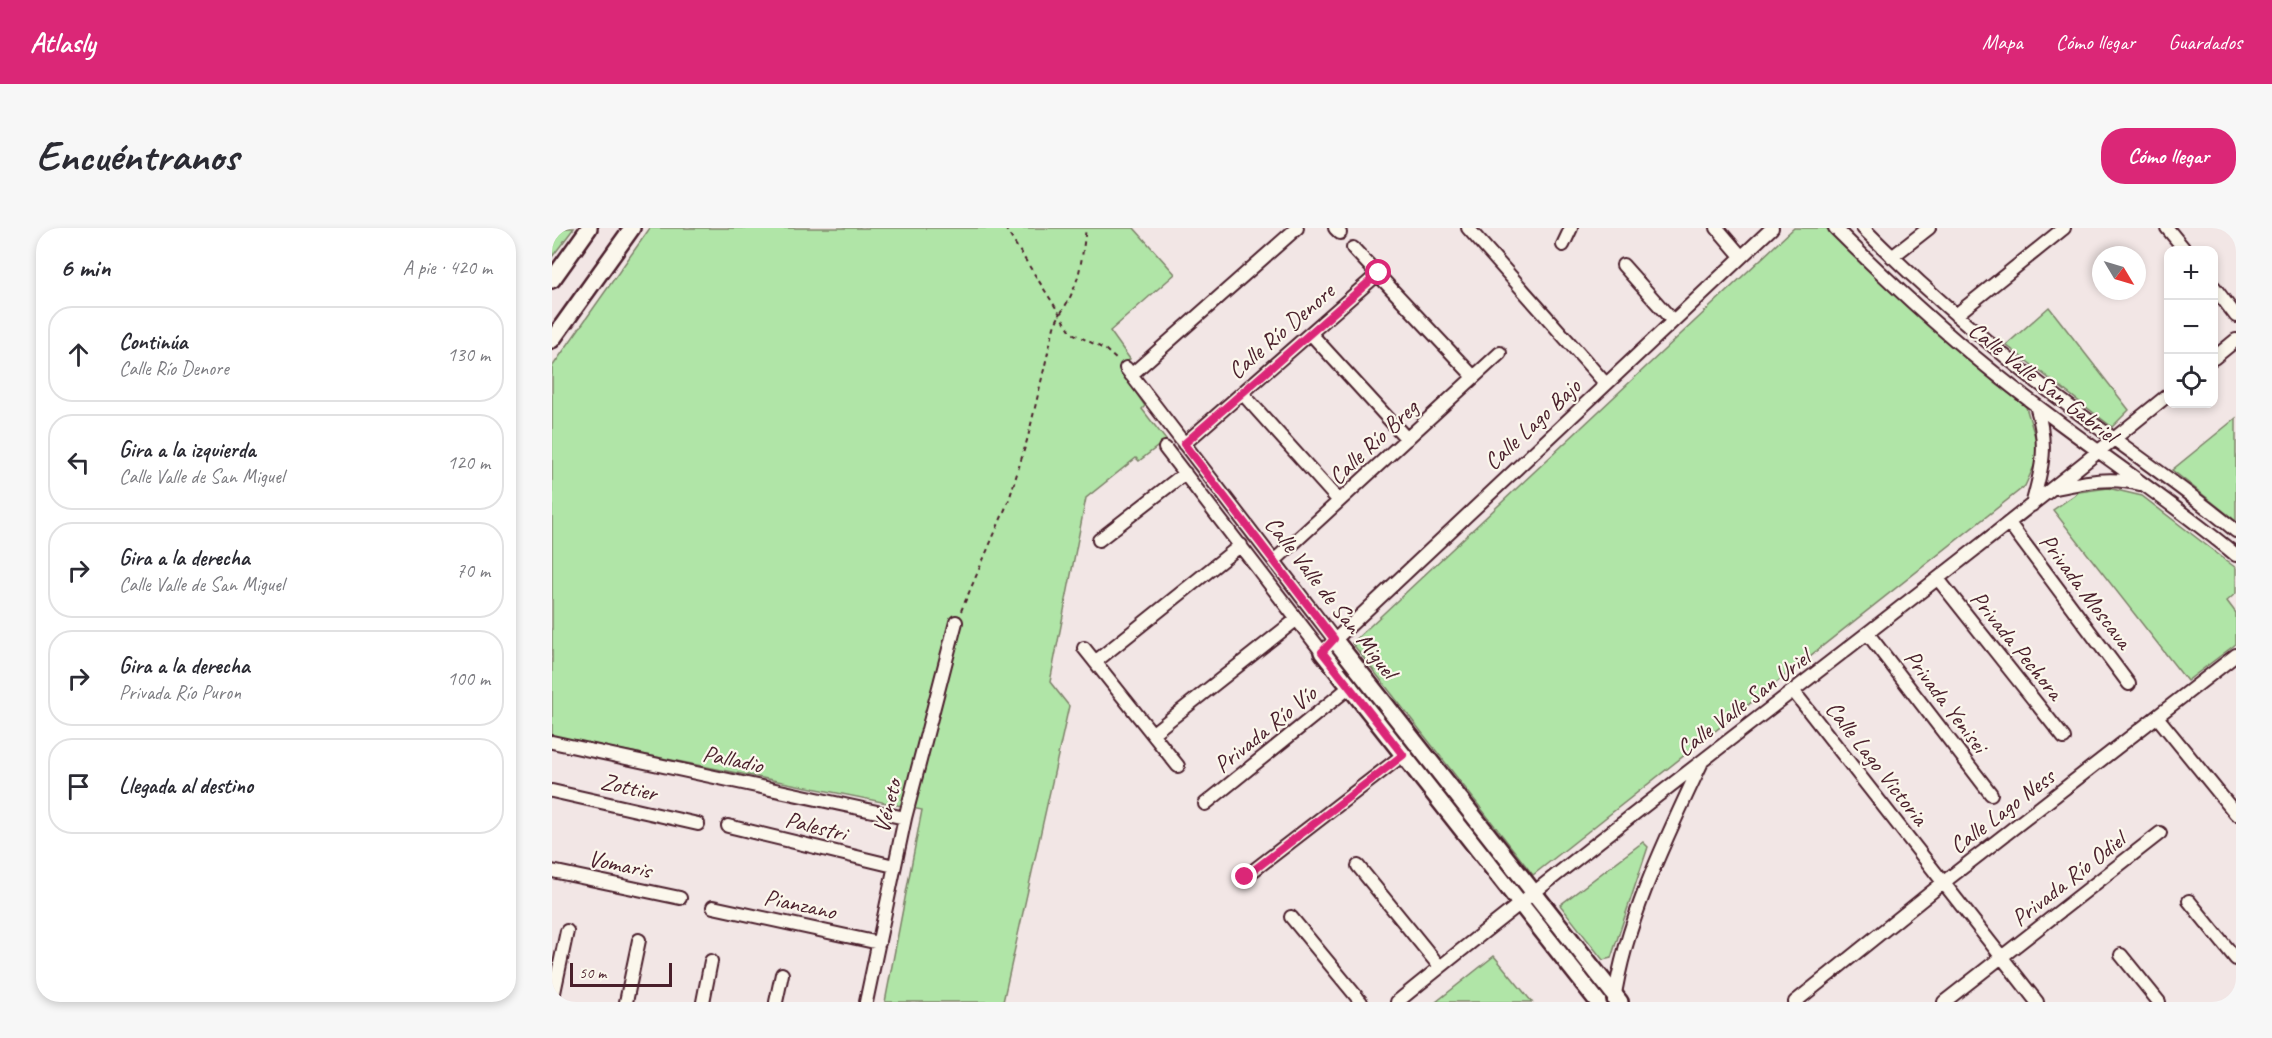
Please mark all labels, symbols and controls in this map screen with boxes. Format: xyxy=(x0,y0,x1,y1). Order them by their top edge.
text: Atlasly xyxy=(30,25,95,60)
text: Mapa xyxy=(1982,29,2023,55)
text: Cómo llegar xyxy=(2056,29,2135,55)
text: Guardados xyxy=(2168,29,2242,55)
button: Cómo llegar xyxy=(2101,128,2236,184)
text: Encuéntranos xyxy=(36,130,238,183)
north arrow xyxy=(2092,246,2146,300)
map controls xyxy=(2164,246,2218,408)
button: + xyxy=(2164,246,2218,300)
text: 6 min xyxy=(60,251,110,284)
text: A pie · 420 m xyxy=(403,255,492,280)
route start xyxy=(1365,259,1391,285)
street label: Calle Río Denore xyxy=(1221,275,1342,386)
button: − xyxy=(2164,300,2218,354)
street label: Calle Valle San Gabriel xyxy=(1963,315,2126,452)
text: Continúa xyxy=(119,328,187,356)
icon: ahead xyxy=(62,338,95,371)
text: 130 m xyxy=(447,342,490,367)
button: locate xyxy=(2164,354,2218,408)
text: Calle Río Denore xyxy=(119,356,229,381)
street label: Calle Lago Bajo xyxy=(1477,370,1588,476)
street label: Calle Río Breg xyxy=(1322,391,1426,491)
text: Gira a la izquierda xyxy=(119,436,256,464)
icon: left xyxy=(62,446,95,479)
text: 120 m xyxy=(447,450,490,475)
text: Calle Valle de San Miguel xyxy=(119,464,284,489)
street label: Calle Valle de San Miguel xyxy=(1258,510,1406,687)
street label: Privada Moscava xyxy=(2033,527,2140,656)
text: Gira a la derecha xyxy=(119,544,250,572)
icon: right xyxy=(62,554,95,587)
text: 70 m xyxy=(456,558,490,583)
text: Calle Valle de San Miguel xyxy=(119,572,284,597)
street label: Privada Pechora xyxy=(1964,584,2072,707)
street label: Calle Valle San Uriel xyxy=(1670,640,1819,763)
street label: Privada Yenisei xyxy=(1898,644,1996,760)
text: Gira a la derecha xyxy=(119,652,250,680)
icon: right xyxy=(62,662,95,695)
text: 100 m xyxy=(447,666,490,691)
street label: Privada Río Vío xyxy=(1208,678,1324,779)
text: Privada Río Puron xyxy=(119,680,241,705)
street label: Calle Lago Victoria xyxy=(1819,695,1936,833)
street label: Palladio xyxy=(700,738,767,780)
street label: Calle Lago Ness xyxy=(1943,761,2062,860)
street label: Zottier xyxy=(598,766,662,809)
icon: arrive xyxy=(62,770,95,803)
text: Llegada al destino xyxy=(119,772,253,800)
street label: Véneto xyxy=(866,773,909,836)
street label: Palestri xyxy=(782,804,853,849)
street label: Privada Río Odiel xyxy=(2005,823,2134,933)
street label: Vomaris xyxy=(586,843,656,886)
route end xyxy=(1231,863,1257,889)
street label: Pianzano xyxy=(761,882,840,927)
scale bar xyxy=(570,960,672,988)
text: 50 m xyxy=(579,963,606,983)

